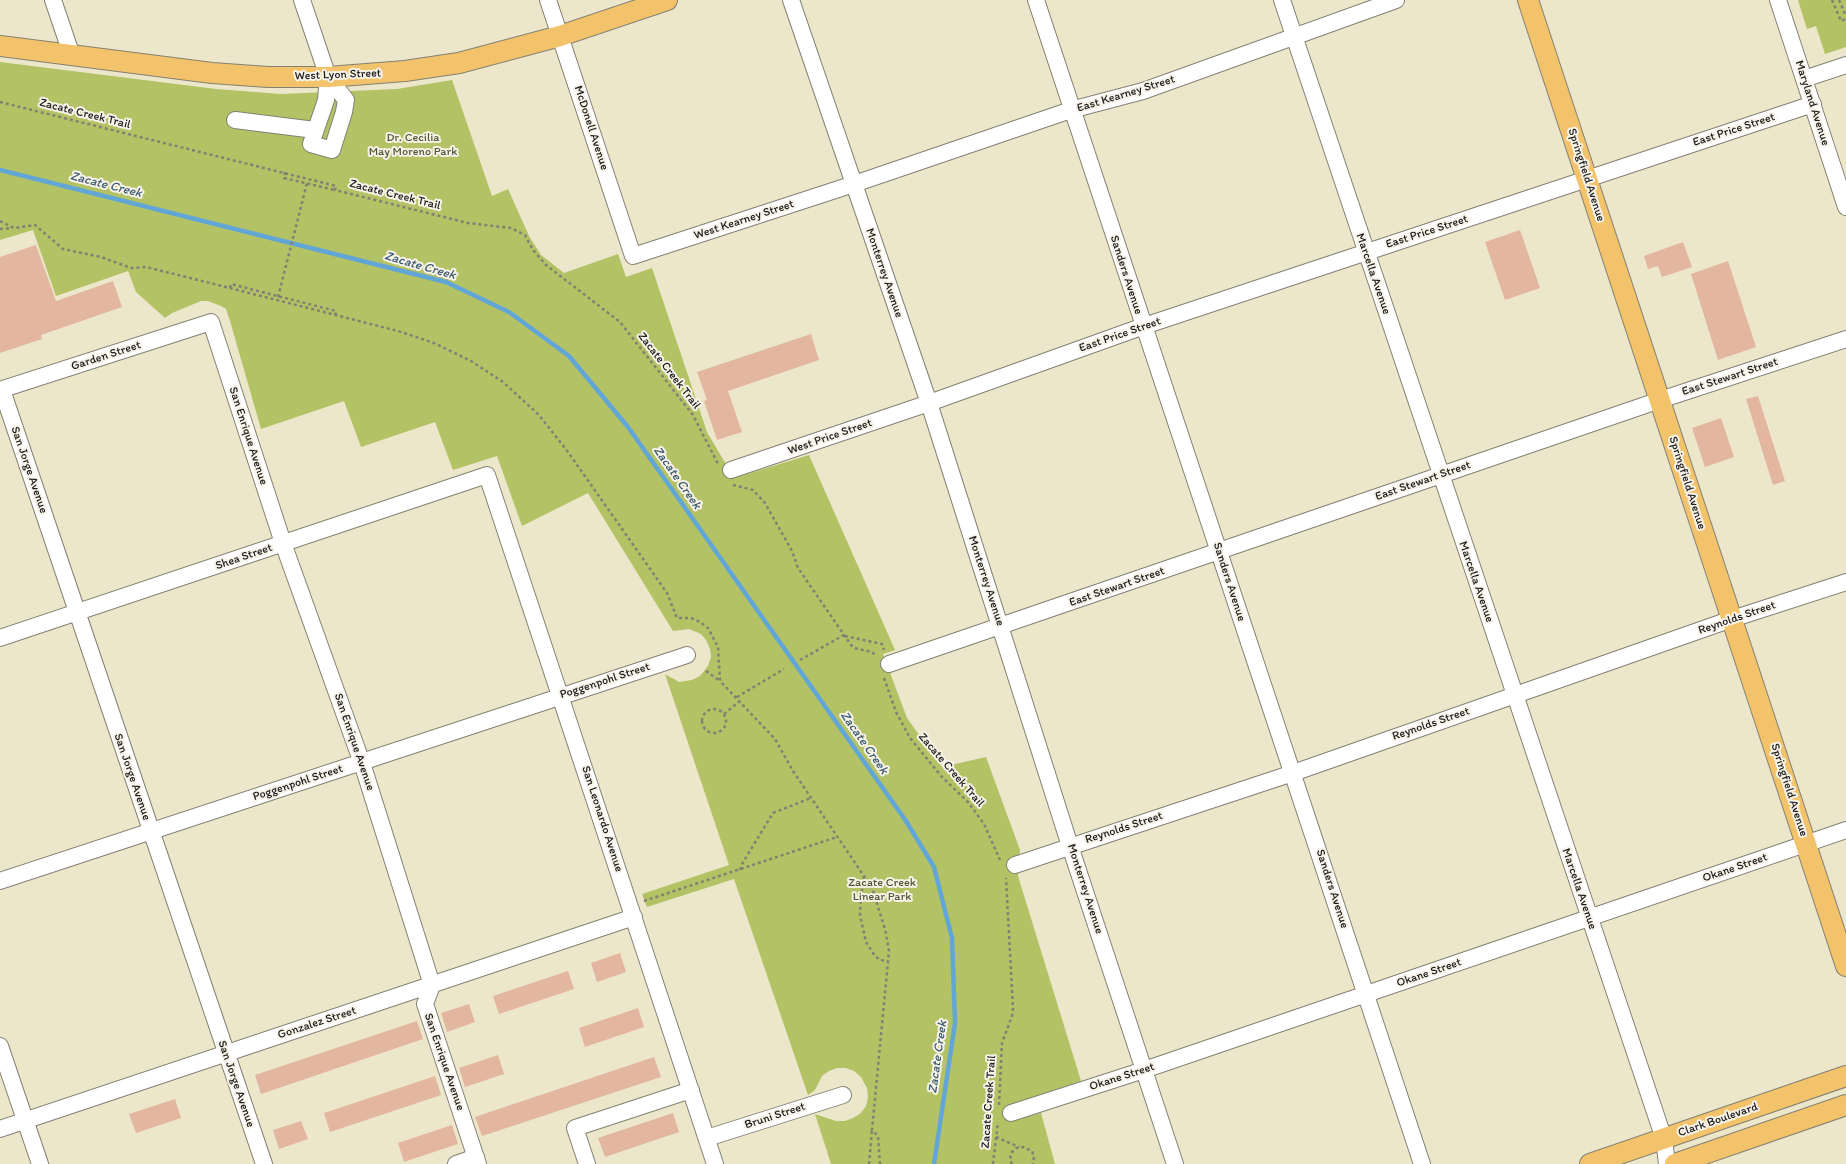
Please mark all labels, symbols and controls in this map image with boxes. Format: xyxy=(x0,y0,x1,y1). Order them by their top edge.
street label: Maryland Avenue xyxy=(1791,59,1833,147)
street label: West Lyon Street xyxy=(295,66,381,84)
street label: East Kearney Street xyxy=(1075,72,1177,116)
street label: McDonell Avenue xyxy=(571,84,611,172)
street label: Zacate Creek Trail xyxy=(38,96,132,132)
street label: East Price Street xyxy=(1691,110,1777,150)
street label: Springfield Avenue xyxy=(1564,127,1608,223)
park label: Dr. Cecilia May Moreno Park xyxy=(369,131,457,159)
water label: Zacate Creek xyxy=(69,169,143,201)
street label: Zacate Creek Trail xyxy=(348,177,442,213)
street label: West Kearney Street xyxy=(692,197,796,243)
street label: East Price Street xyxy=(1384,212,1470,252)
street label: Monterrey Avenue xyxy=(862,226,906,320)
street label: Marcella Avenue xyxy=(1352,232,1394,316)
street label: Sanders Avenue xyxy=(1106,234,1146,316)
water label: Zacate Creek xyxy=(383,248,457,284)
street label: East Price Street xyxy=(1077,314,1163,356)
street label: Zacate Creek Trail xyxy=(635,330,703,412)
street label: Garden Street xyxy=(69,338,143,374)
street label: East Stewart Street xyxy=(1680,355,1780,399)
street label: San Enrique Avenue xyxy=(225,385,271,487)
street label: West Price Street xyxy=(786,416,874,458)
street label: San Jorge Avenue xyxy=(7,425,51,515)
street label: Springfield Avenue xyxy=(1665,435,1709,531)
water label: Zacate Creek xyxy=(650,444,704,512)
street label: East Stewart Street xyxy=(1373,458,1473,504)
street label: Monterrey Avenue xyxy=(965,534,1007,628)
street label: Marcella Avenue xyxy=(1455,540,1497,624)
street label: Shea Street xyxy=(214,541,274,573)
street label: Sanders Avenue xyxy=(1209,541,1249,623)
street label: East Stewart Street xyxy=(1067,564,1167,610)
street label: Reynolds Street xyxy=(1696,598,1778,638)
street label: Poggenpohl Street xyxy=(558,660,652,702)
street label: San Enrique Avenue xyxy=(331,691,377,793)
street label: Reynolds Street xyxy=(1390,704,1472,744)
water label: Zacate Creek xyxy=(837,709,891,777)
street label: Zacate Creek Trail xyxy=(915,730,987,810)
street label: San Jorge Avenue xyxy=(110,732,154,822)
street label: Springfield Avenue xyxy=(1767,742,1811,838)
street label: Poggenpohl Street xyxy=(251,762,345,804)
street label: San Leonardo Avenue xyxy=(578,764,626,874)
street label: Reynolds Street xyxy=(1083,809,1165,847)
street label: Monterrey Avenue xyxy=(1064,842,1106,936)
street label: Marcella Avenue xyxy=(1558,847,1600,931)
street label: Sanders Avenue xyxy=(1312,848,1352,930)
street label: Okane Street xyxy=(1701,850,1769,886)
park label: Zacate Creek Linear Park xyxy=(848,876,916,904)
street label: Okane Street xyxy=(1395,955,1463,991)
street label: Gonzalez Street xyxy=(276,1004,358,1042)
street label: San Enrique Avenue xyxy=(421,1011,467,1113)
water label: Zacate Creek xyxy=(925,1020,951,1094)
street label: San Jorge Avenue xyxy=(214,1039,258,1129)
street label: Zacate Creek Trail xyxy=(979,1055,999,1149)
street label: Okane Street xyxy=(1088,1060,1156,1094)
street label: Bruni Street xyxy=(743,1099,807,1133)
street label: Clark Boulevard xyxy=(1676,1100,1760,1140)

